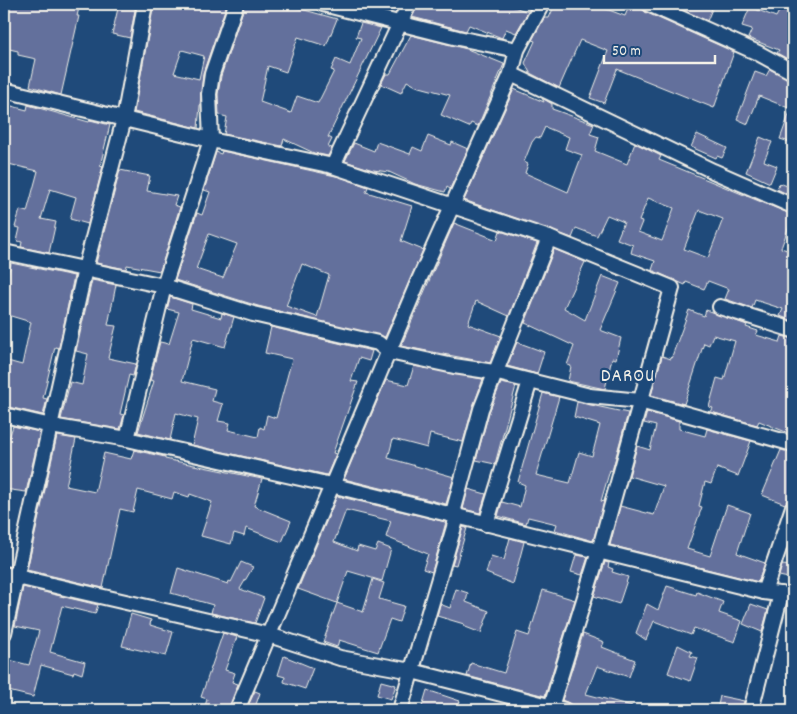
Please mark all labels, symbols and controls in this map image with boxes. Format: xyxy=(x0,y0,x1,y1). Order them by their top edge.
scale bar xyxy=(604,32,716,64)
text: 50 m xyxy=(612,41,641,63)
district label: DAROU xyxy=(601,364,655,391)

